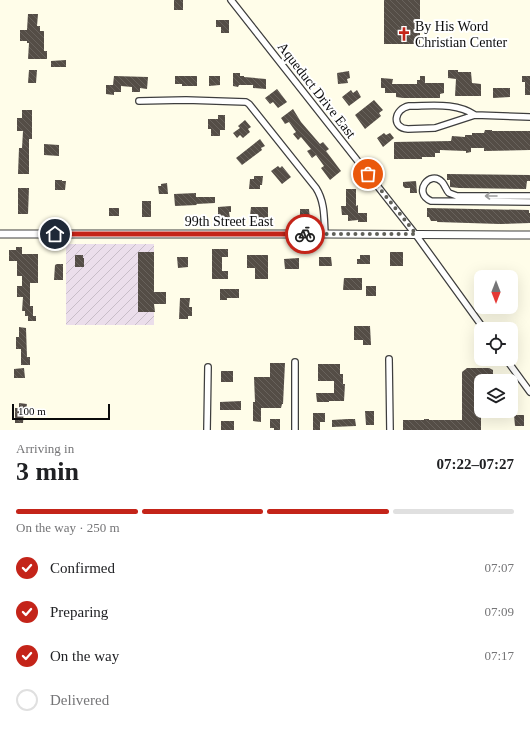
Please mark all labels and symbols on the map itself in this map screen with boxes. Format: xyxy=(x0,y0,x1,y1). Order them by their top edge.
place label: By His Word Christian Center xyxy=(415,19,507,50)
church icon: By His Word Christian Center xyxy=(396,26,412,42)
street label: Aqueduct Drive East xyxy=(275,39,359,141)
pin xyxy=(351,157,385,191)
one-way arrow xyxy=(485,192,498,200)
street label: 99th Street East xyxy=(185,214,273,229)
courier xyxy=(285,214,325,254)
pin xyxy=(38,217,72,251)
north arrow xyxy=(474,270,518,314)
scale bar xyxy=(12,402,110,421)

